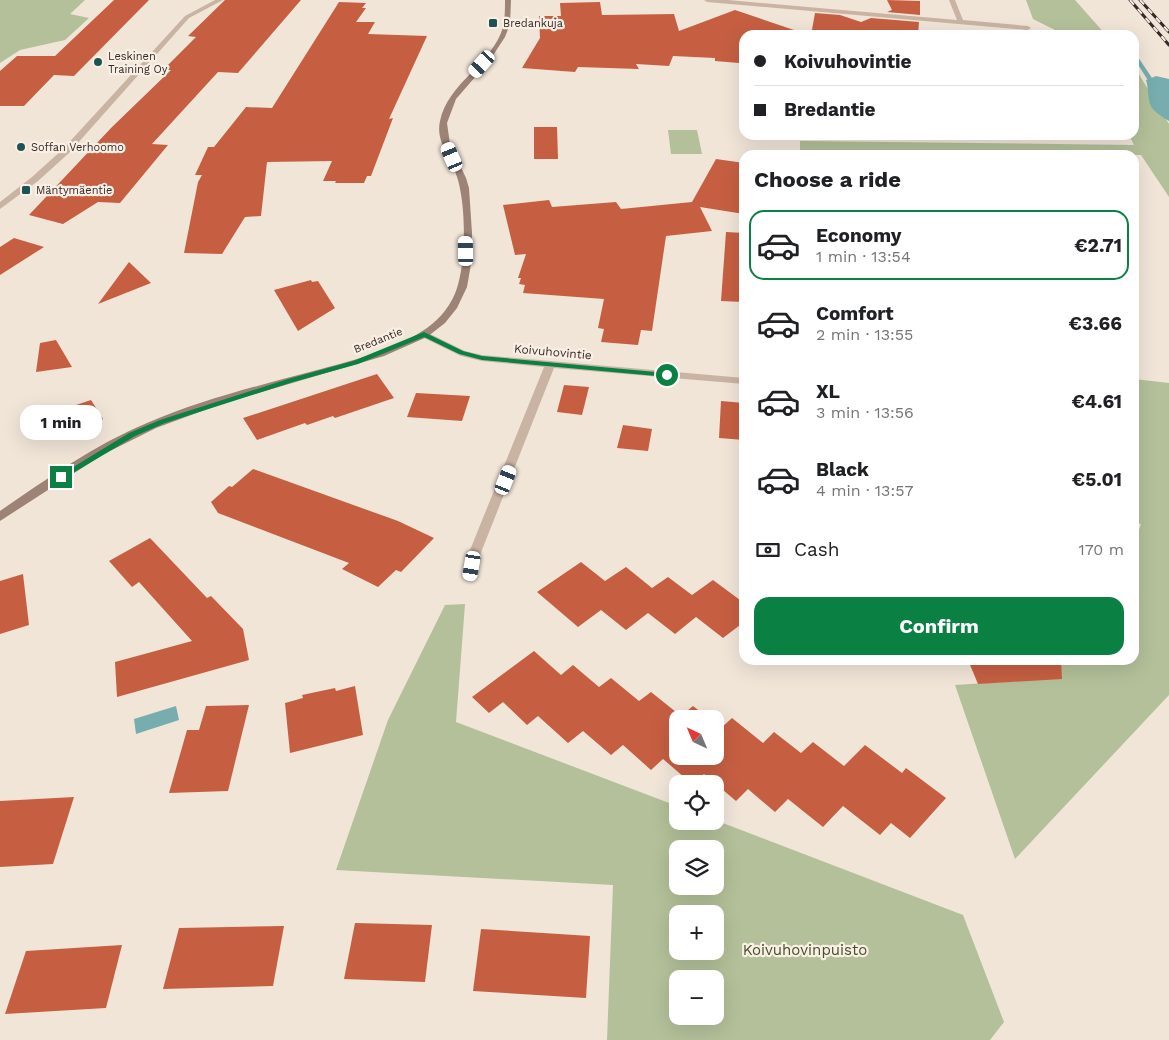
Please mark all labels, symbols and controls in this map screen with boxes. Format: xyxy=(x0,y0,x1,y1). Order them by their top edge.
marker: Bredankuja xyxy=(487,17,499,29)
place label: Bredankuja xyxy=(503,17,563,30)
car xyxy=(466,48,497,80)
place label: Leskinen Training Oy xyxy=(108,50,168,76)
text: Koivuhovintie xyxy=(784,50,911,73)
marker: Leskinen Training Oy xyxy=(92,56,104,68)
text: Bredantie xyxy=(784,98,876,121)
car xyxy=(439,140,464,174)
marker: Soffan Verhoomo xyxy=(15,141,27,153)
place label: Soffan Verhoomo xyxy=(31,141,124,154)
text: Choose a ride xyxy=(754,167,901,192)
marker: Mäntymäentie xyxy=(20,184,32,196)
place label: Mäntymäentie xyxy=(36,184,112,197)
icon: car xyxy=(756,223,801,268)
text: Economy xyxy=(816,224,901,247)
text: €2.71 xyxy=(1074,234,1122,257)
car xyxy=(458,236,473,266)
text: 1 min · 13:54 xyxy=(816,247,911,266)
icon: car xyxy=(756,301,801,346)
text: Comfort xyxy=(816,302,894,325)
text: €3.66 xyxy=(1069,312,1122,335)
street label: Bredantie xyxy=(352,325,405,356)
text: 2 min · 13:55 xyxy=(816,325,913,344)
street label: Koivuhovintie xyxy=(514,342,593,362)
route start xyxy=(656,364,678,386)
icon: car xyxy=(756,379,801,424)
text: XL xyxy=(816,380,840,403)
text: €4.61 xyxy=(1072,390,1122,413)
text: 3 min · 13:56 xyxy=(816,403,914,422)
callout: 1 min xyxy=(20,404,102,440)
text: 1 min xyxy=(40,413,82,432)
icon: car xyxy=(756,457,801,502)
text: Black xyxy=(816,458,869,481)
car xyxy=(493,463,518,497)
route end xyxy=(50,466,72,488)
text: €5.01 xyxy=(1072,468,1122,491)
text: 4 min · 13:57 xyxy=(816,481,913,500)
icon: cash xyxy=(754,536,782,564)
text: Cash xyxy=(794,538,840,561)
text: 170 m xyxy=(1078,540,1124,559)
car xyxy=(462,550,481,582)
button: Confirm xyxy=(754,597,1124,655)
north arrow xyxy=(669,710,724,765)
map controls xyxy=(669,710,724,1025)
button: locate xyxy=(669,775,724,830)
button: layers xyxy=(669,840,724,895)
button: + xyxy=(669,905,724,960)
park label: Koivuhovinpuisto xyxy=(743,941,867,959)
button: − xyxy=(669,970,724,1025)

